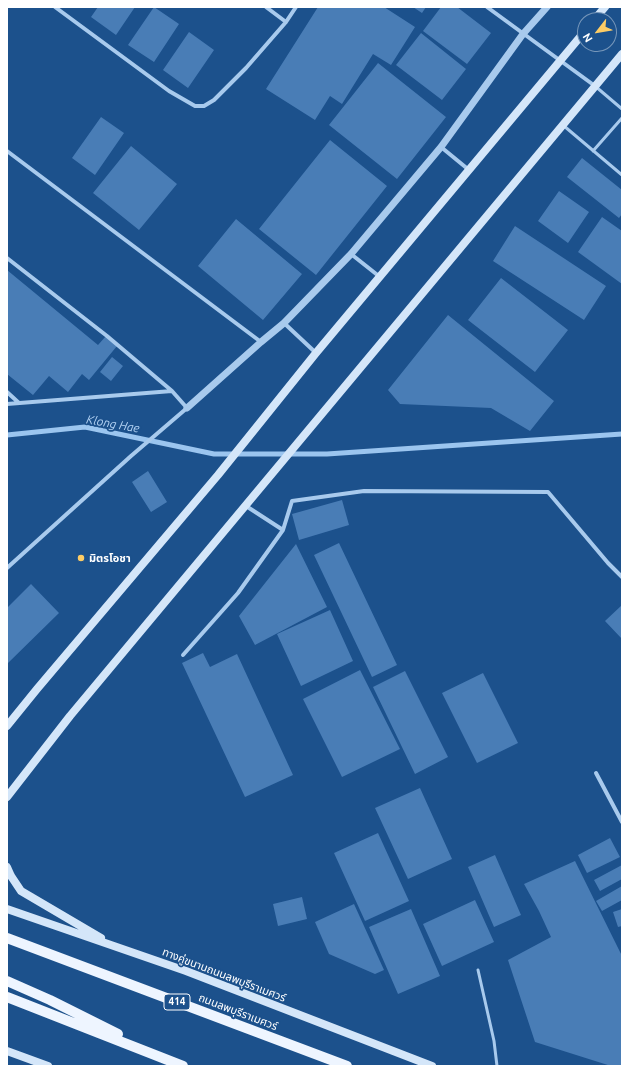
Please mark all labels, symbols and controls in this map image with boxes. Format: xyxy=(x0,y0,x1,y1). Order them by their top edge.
north arrow xyxy=(577,12,617,52)
text: N xyxy=(580,31,595,44)
water label: Klong Hae xyxy=(85,412,141,436)
place label: มิตรโอชา xyxy=(89,551,131,565)
marker: มิตรโอชา xyxy=(76,553,86,563)
street label: ทางคู่ขนานถนนลพบุรีราเมศวร์ xyxy=(160,945,288,1005)
street label: ถนนลพบุรีราเมศวร์ xyxy=(197,991,279,1033)
road number: 414 xyxy=(164,994,190,1010)

